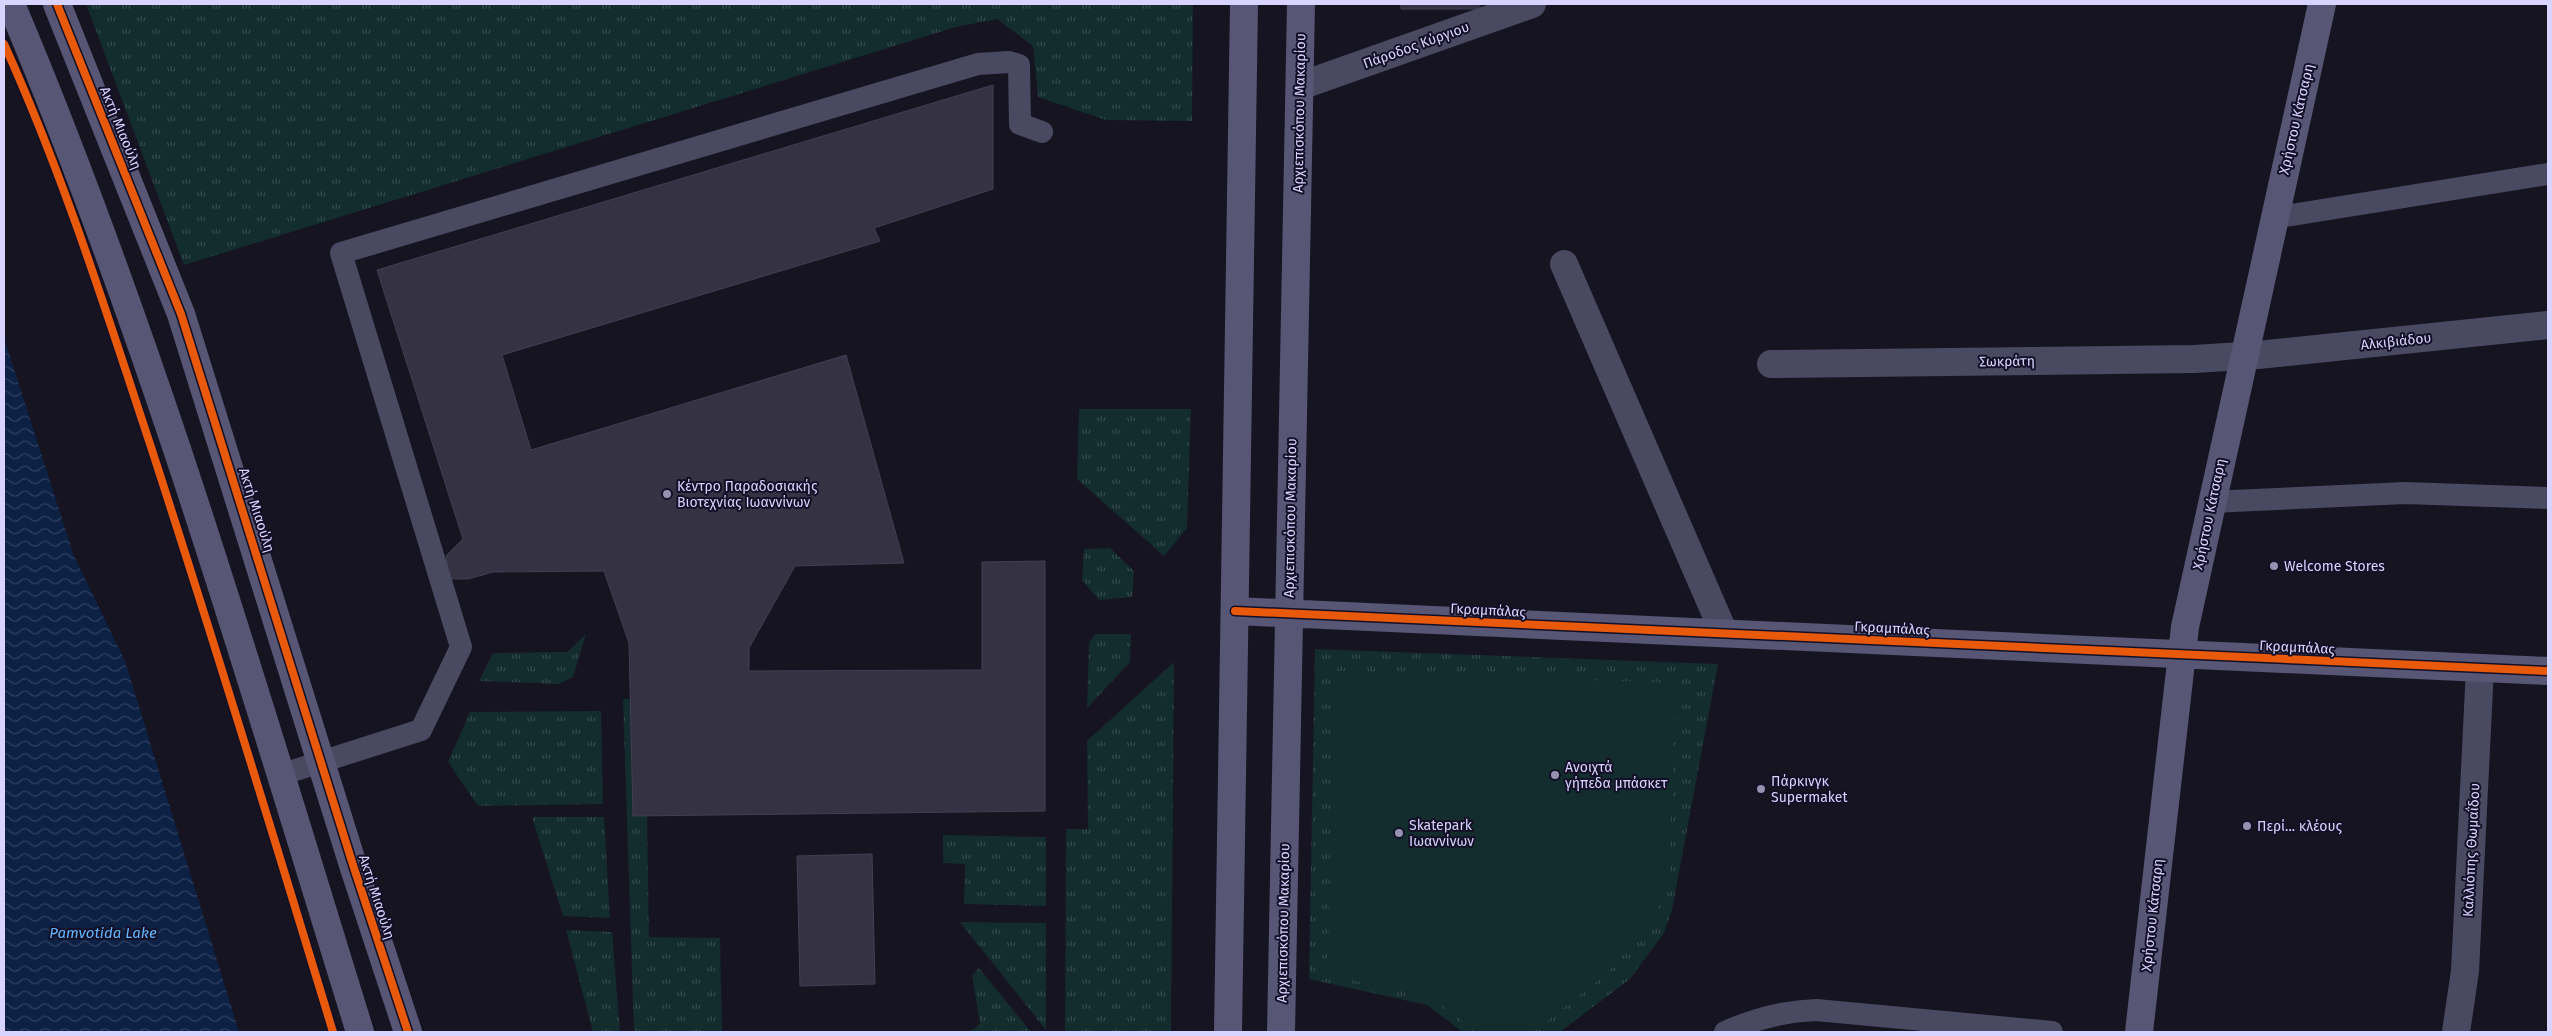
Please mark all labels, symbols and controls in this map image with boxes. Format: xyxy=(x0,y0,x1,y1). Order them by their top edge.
street label: Πάροδος Κύργιου xyxy=(1361,18,1472,73)
street label: Αρχιεπισκόπου Μακαρίου xyxy=(1290,33,1309,193)
street label: Χρήστου Κάτσαρη xyxy=(2275,62,2318,176)
street label: Ακτή Μιαούλη xyxy=(96,84,145,172)
street label: Αλκιβιάδου xyxy=(2360,329,2432,354)
street label: Σωκράτη xyxy=(1979,353,2035,370)
street label: Αρχιεπισκόπου Μακαρίου xyxy=(1281,438,1300,598)
street label: Χρήστου Κάτσαρη xyxy=(2189,457,2230,571)
street label: Ακτή Μιαούλη xyxy=(235,466,278,555)
place label: Κέντρο Παραδοσιακής Βιοτεχνίας Ιωαννίνων xyxy=(677,478,818,511)
marker: Κέντρο Παραδοσιακής Βιοτεχνίας Ιωαννίνων xyxy=(661,488,673,500)
place label: Welcome Stores xyxy=(2284,558,2385,575)
marker: Welcome Stores xyxy=(2268,560,2280,572)
street label: Γκραμπάλας xyxy=(1450,600,1527,621)
street label: Γκραμπάλας xyxy=(1854,618,1931,639)
street label: Γκραμπάλας xyxy=(2259,637,2336,658)
place label: Ανοιχτά γήπεδα μπάσκετ xyxy=(1564,759,1668,792)
marker: Ανοιχτά γήπεδα μπάσκετ xyxy=(1549,769,1561,781)
place label: Πάρκινγκ Supermaket xyxy=(1771,773,1848,806)
marker: Πάρκινγκ Supermaket xyxy=(1755,783,1767,795)
street label: Καλλιόπης Θωμαΐδου xyxy=(2459,783,2483,917)
place label: Skatepark Ιωαννίνων xyxy=(1409,817,1474,850)
place label: Περί... κλέους xyxy=(2257,818,2342,835)
marker: Περί... κλέους xyxy=(2241,820,2253,832)
marker: Skatepark Ιωαννίνων xyxy=(1393,827,1405,839)
street label: Αρχιεπισκόπου Μακαρίου xyxy=(1274,843,1293,1003)
street label: Ακτή Μιαούλη xyxy=(355,853,398,942)
street label: Χρήστου Κάτσαρη xyxy=(2138,858,2167,972)
water label: Pamvotida Lake xyxy=(49,924,157,942)

